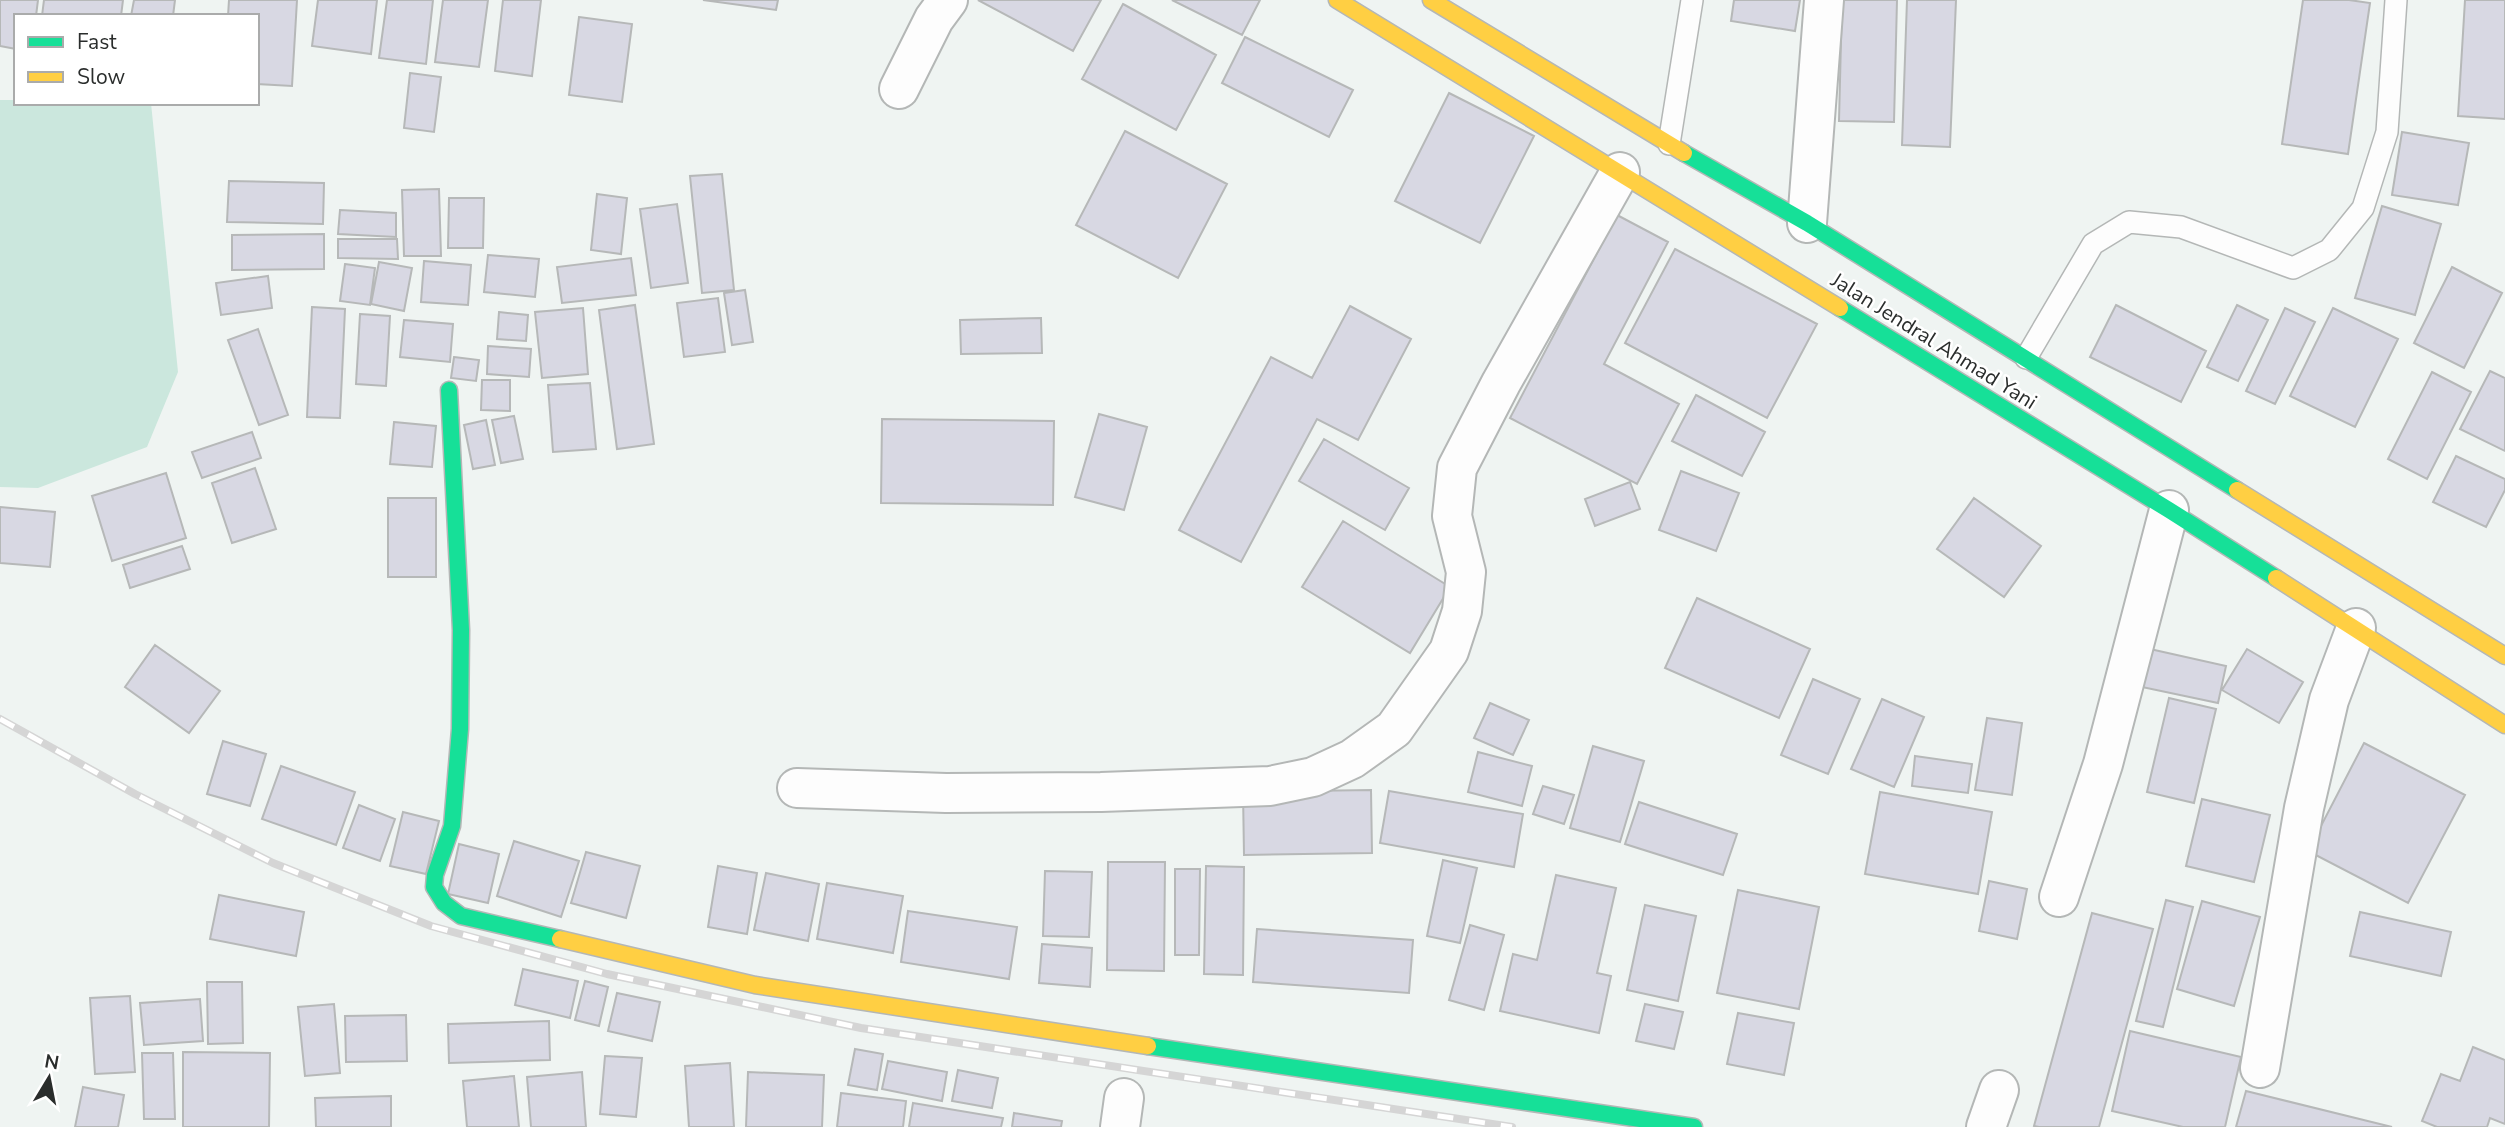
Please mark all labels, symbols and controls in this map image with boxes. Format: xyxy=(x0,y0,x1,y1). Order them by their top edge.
legend xyxy=(14,14,259,105)
text: Fast xyxy=(77,28,117,56)
text: Slow xyxy=(77,63,126,91)
street label: Jalan Jendral Ahmad Yani xyxy=(1825,266,2042,416)
north arrow xyxy=(14,1043,84,1113)
text: N xyxy=(43,1048,61,1076)

